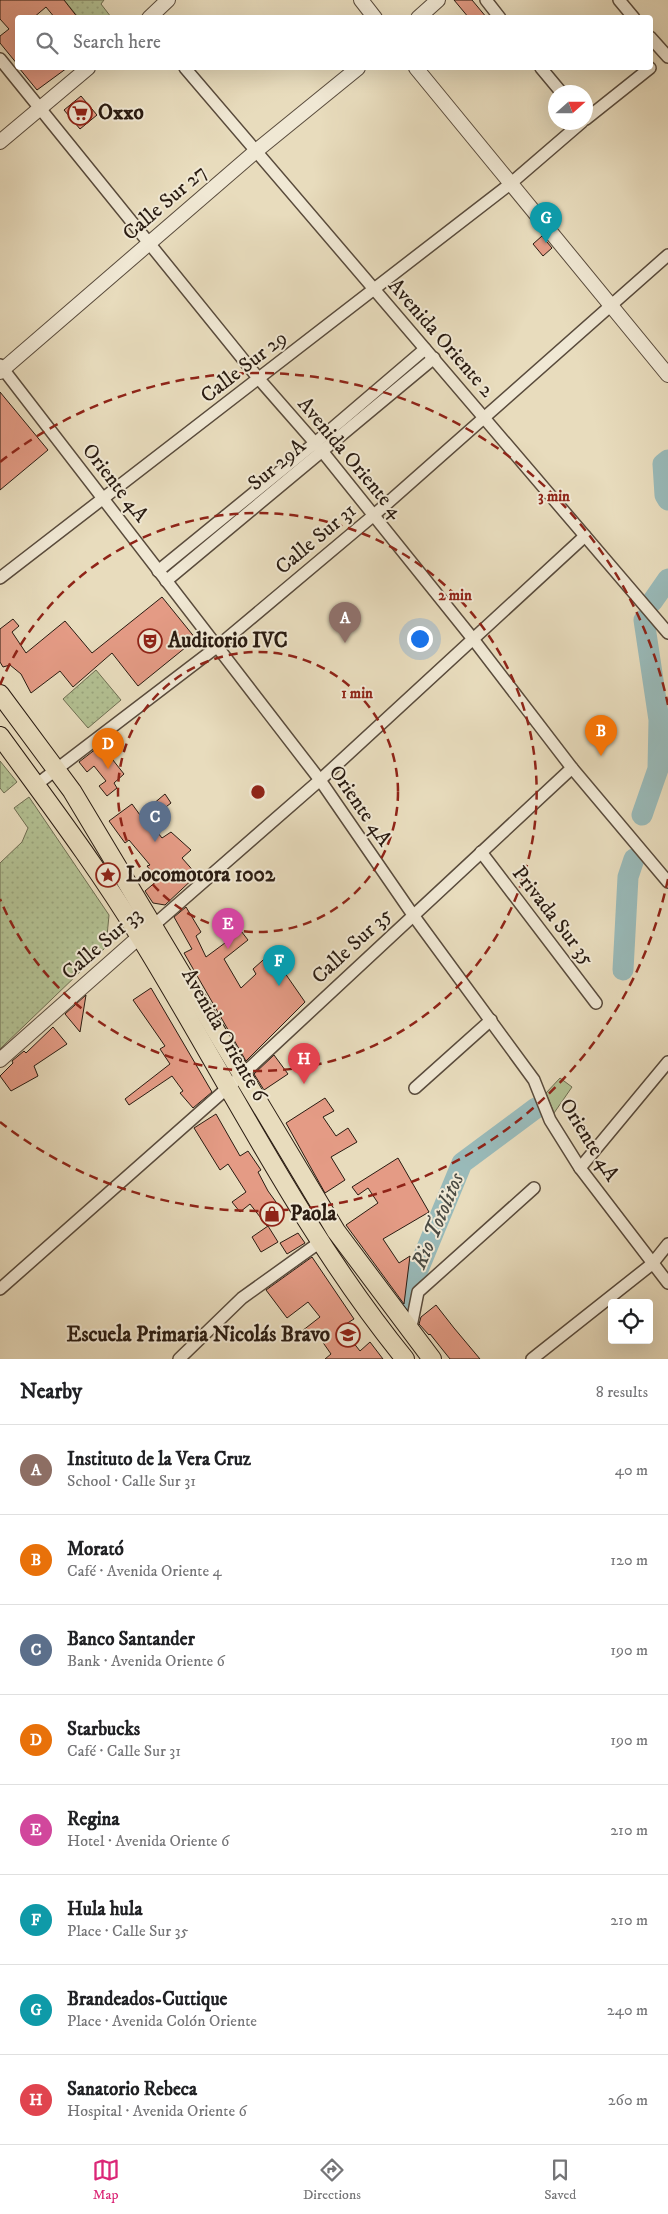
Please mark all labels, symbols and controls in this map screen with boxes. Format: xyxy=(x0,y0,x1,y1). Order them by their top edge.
search box xyxy=(15,15,653,70)
icon: search xyxy=(33,29,61,57)
text: Search here xyxy=(73,31,161,54)
north arrow xyxy=(548,85,593,130)
supermarket icon: Oxxo xyxy=(67,100,93,126)
place label: Oxxo xyxy=(98,100,144,126)
street label: Calle Sur 27 xyxy=(118,159,212,247)
pin: G xyxy=(530,202,562,243)
street label: Avenida Oriente 2 xyxy=(382,273,500,403)
street label: Calle Sur 29 xyxy=(195,325,293,409)
street label: Avenida Oriente 4 xyxy=(292,392,409,525)
street label: Sur 29A xyxy=(243,433,312,497)
street label: Oriente 4A xyxy=(76,438,154,528)
text: 3 min xyxy=(538,487,570,506)
street label: Calle Sur 31 xyxy=(270,498,362,580)
text: 2 min xyxy=(438,586,472,605)
pin: A xyxy=(329,602,361,643)
your location xyxy=(407,626,433,652)
theatre icon: Auditorio IVC xyxy=(137,628,163,654)
place label: Auditorio IVC xyxy=(167,628,288,654)
text: 1 min xyxy=(341,684,373,703)
pin: B xyxy=(585,715,617,756)
pin: D xyxy=(92,728,124,769)
street label: Oriente 4A xyxy=(323,760,398,852)
centre of rings xyxy=(249,783,267,801)
pin: C xyxy=(139,801,171,842)
street label: Privada Sur 35 xyxy=(506,861,600,971)
place icon: Locomotora 1002 xyxy=(95,862,121,888)
place label: Locomotora 1002 xyxy=(126,862,276,888)
street label: Calle Sur 33 xyxy=(57,902,147,986)
street label: Calle Sur 35 xyxy=(306,902,398,990)
pin: E xyxy=(212,908,244,949)
pin: F xyxy=(263,945,295,986)
street label: Avenida Oriente 6 xyxy=(175,964,273,1107)
pin: H xyxy=(288,1043,320,1084)
street label: Oriente 4A xyxy=(553,1094,625,1187)
water label: Rio Totolitos xyxy=(405,1168,471,1274)
shop icon: Paola xyxy=(259,1201,285,1227)
place label: Paola xyxy=(290,1201,338,1227)
map controls xyxy=(608,1299,653,1344)
button: locate xyxy=(608,1299,653,1344)
place label: Escuela Primaria Nicolás Bravo xyxy=(67,1322,330,1348)
school or university icon: Escuela Primaria Nicolás Bravo xyxy=(335,1322,361,1348)
text: Nearby xyxy=(20,1379,82,1405)
text: 8 results xyxy=(596,1382,648,1402)
text: Instituto de la Vera Cruz xyxy=(67,1448,251,1471)
text: A xyxy=(31,1460,41,1480)
text: 40 m xyxy=(615,1460,648,1480)
text: School · Calle Sur 31 xyxy=(67,1471,196,1491)
text: Morató xyxy=(67,1538,124,1561)
text: B xyxy=(31,1550,41,1570)
text: 120 m xyxy=(610,1550,648,1570)
text: Café · Avenida Oriente 4 xyxy=(67,1561,222,1581)
text: Banco Santander xyxy=(67,1628,195,1651)
text: C xyxy=(31,1640,41,1660)
text: 190 m xyxy=(610,1640,648,1660)
text: Bank · Avenida Oriente 6 xyxy=(67,1651,225,1671)
text: Starbucks xyxy=(67,1718,140,1741)
text: D xyxy=(30,1730,42,1750)
text: 190 m xyxy=(610,1730,648,1750)
text: Café · Calle Sur 31 xyxy=(67,1741,181,1761)
text: Regina xyxy=(67,1808,120,1831)
text: E xyxy=(30,1820,42,1840)
text: 210 m xyxy=(610,1820,648,1840)
text: Hotel · Avenida Oriente 6 xyxy=(67,1831,229,1851)
text: Hula hula xyxy=(67,1898,142,1921)
text: F xyxy=(31,1910,41,1930)
text: 210 m xyxy=(610,1910,648,1930)
text: Place · Calle Sur 35 xyxy=(67,1921,189,1941)
text: Brandeados-Cuttique xyxy=(67,1988,227,2011)
text: G xyxy=(30,2000,42,2020)
text: 240 m xyxy=(607,2000,648,2020)
text: Place · Avenida Colón Oriente xyxy=(67,2011,257,2031)
text: Sanatorio Rebeca xyxy=(67,2078,197,2101)
text: H xyxy=(29,2090,43,2110)
text: 260 m xyxy=(608,2090,648,2110)
text: Hospital · Avenida Oriente 6 xyxy=(67,2101,247,2121)
tab: Map xyxy=(92,2156,120,2204)
tab: Directions xyxy=(303,2156,361,2204)
tab: Saved xyxy=(544,2156,576,2204)

